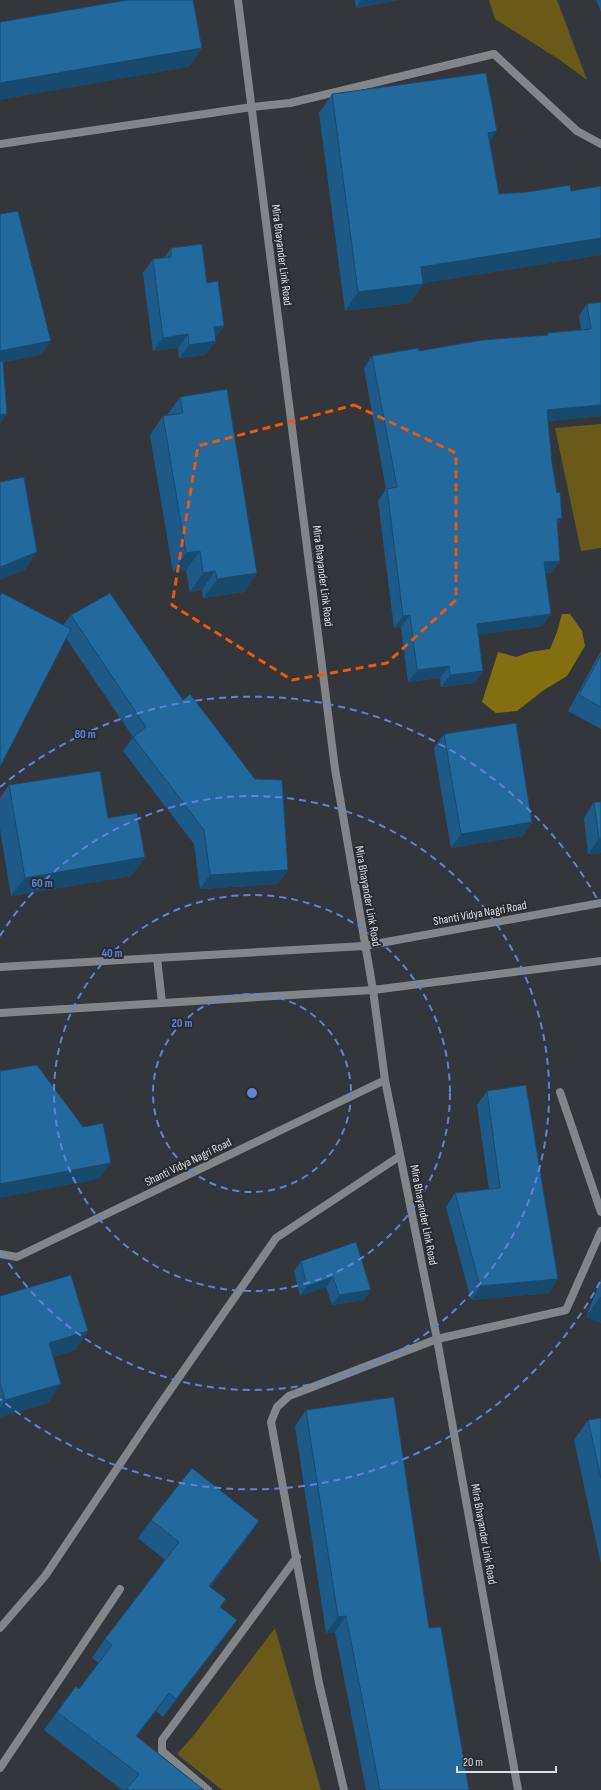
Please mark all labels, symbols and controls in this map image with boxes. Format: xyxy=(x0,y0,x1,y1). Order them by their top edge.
street label: Mira Bhayander Link Road xyxy=(268,204,295,307)
street label: Mira Bhayander Link Road xyxy=(309,525,336,628)
text: 80 m xyxy=(74,727,96,742)
street label: Mira Bhayander Link Road xyxy=(351,845,384,948)
text: 60 m xyxy=(31,876,53,891)
street label: Shanti Vidya Nagri Road xyxy=(432,898,528,929)
text: 40 m xyxy=(101,946,123,961)
text: 20 m xyxy=(172,1016,192,1031)
centre of rings xyxy=(245,1086,259,1100)
street label: Shanti Vidya Nagri Road xyxy=(142,1135,234,1190)
street label: Mira Bhayander Link Road xyxy=(406,1164,441,1267)
street label: Mira Bhayander Link Road xyxy=(467,1483,500,1586)
scale bar xyxy=(457,1748,556,1774)
text: 20 m xyxy=(463,1755,483,1770)

